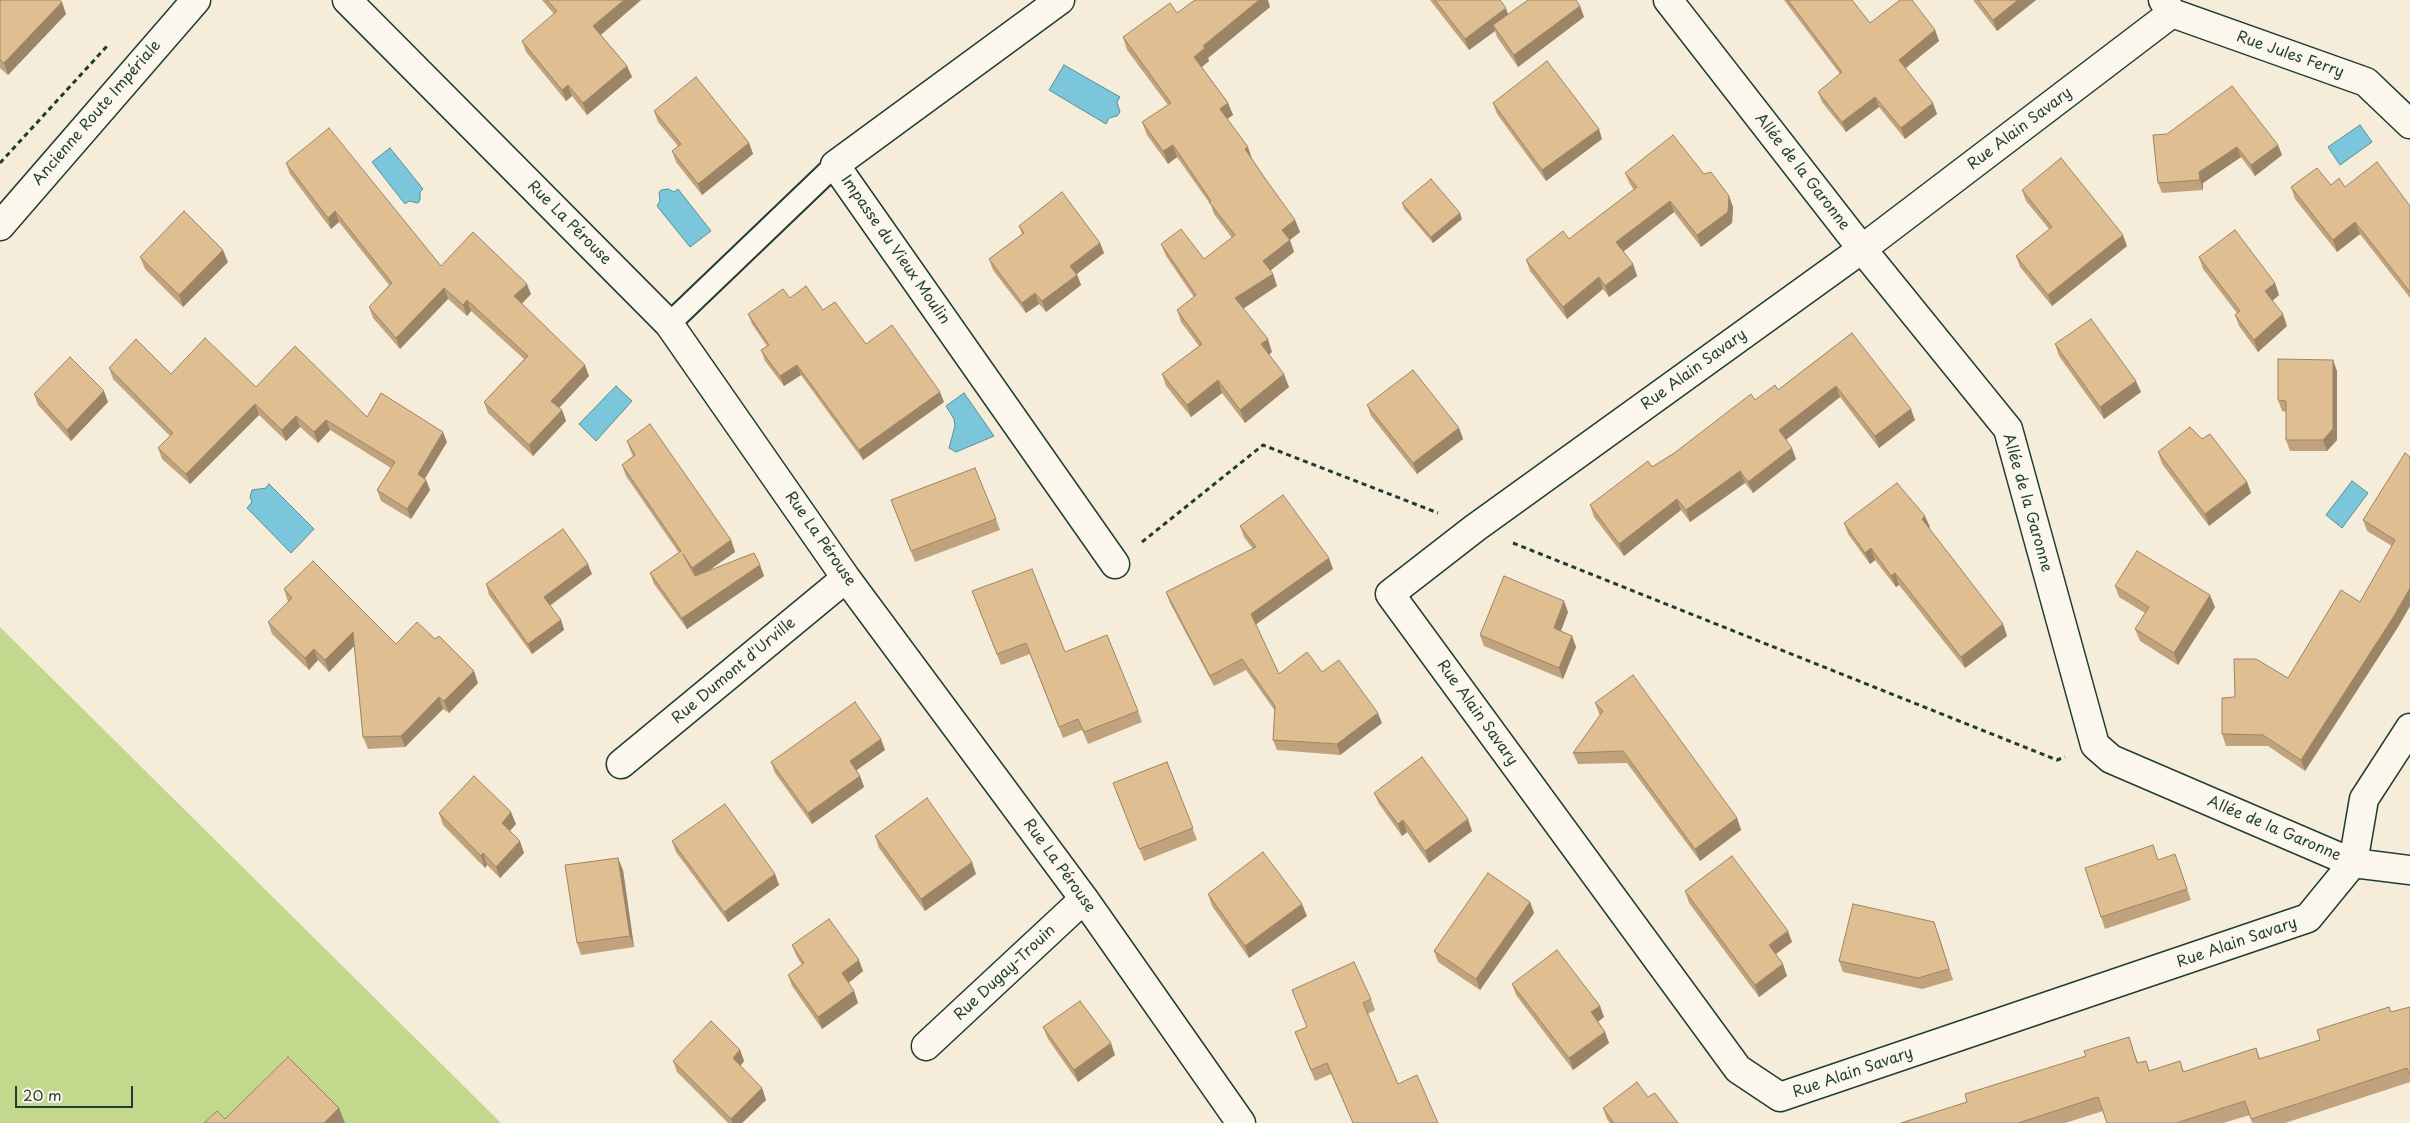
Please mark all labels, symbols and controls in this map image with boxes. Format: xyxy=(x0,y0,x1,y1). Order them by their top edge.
street label: Rue Jules Ferry xyxy=(2234,28,2346,82)
street label: Ancienne Route Impériale xyxy=(29,37,165,189)
street label: Rue Alain Savary xyxy=(1964,84,2076,174)
street label: Allée de la Garonne xyxy=(1751,110,1853,234)
street label: Impasse du Vieux Moulin xyxy=(837,172,953,328)
street label: Rue La Pérouse xyxy=(523,177,615,269)
street label: Rue Alain Savary xyxy=(1638,326,1750,414)
street label: Allée de la Garonne xyxy=(1999,432,2055,574)
street label: Rue La Pérouse xyxy=(781,488,859,590)
street label: Rue Dumont d'Urville xyxy=(669,614,799,728)
street label: Rue Alain Savary xyxy=(1433,657,1521,769)
street label: Allée de la Garonne xyxy=(2205,793,2343,865)
street label: Rue La Pérouse xyxy=(1019,816,1099,916)
street label: Rue Alain Savary xyxy=(2175,914,2299,972)
street label: Rue Dugay-Trouin xyxy=(951,921,1059,1025)
street label: Rue Alain Savary xyxy=(1791,1044,1915,1102)
scale bar xyxy=(18,1076,135,1108)
text: 20 m xyxy=(23,1083,62,1106)

